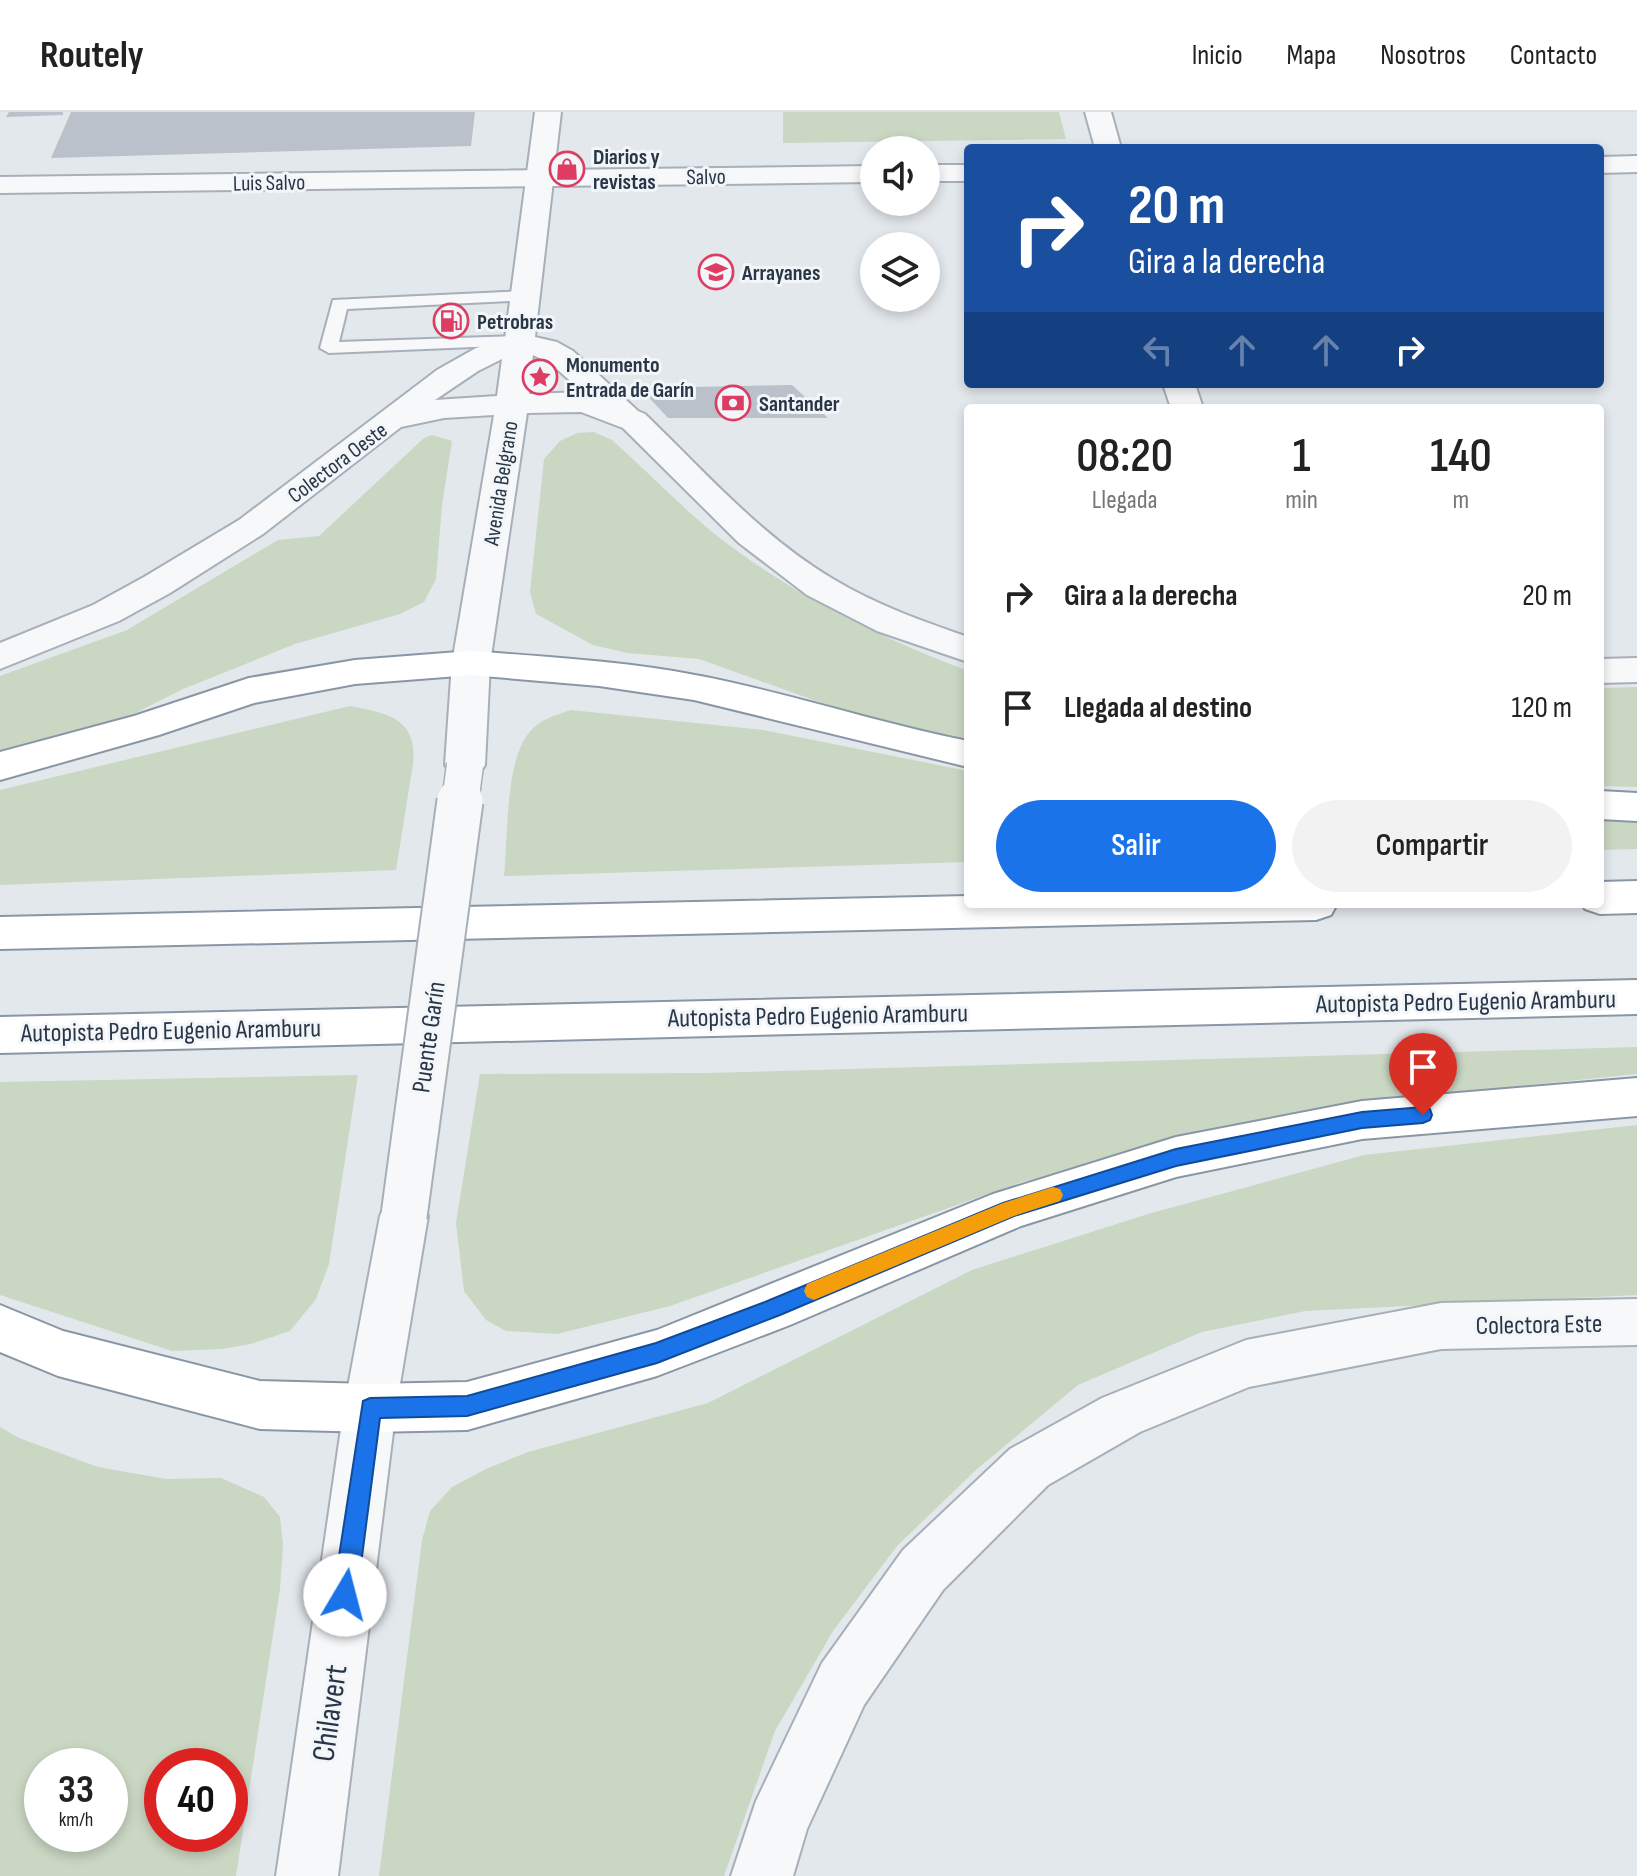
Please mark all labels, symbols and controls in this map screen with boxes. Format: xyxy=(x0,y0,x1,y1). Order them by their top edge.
text: Routely xyxy=(40,33,144,78)
text: Inicio xyxy=(1192,39,1243,72)
text: Mapa xyxy=(1287,39,1336,72)
text: Nosotros xyxy=(1380,39,1466,72)
text: Contacto xyxy=(1510,39,1597,72)
map controls xyxy=(860,136,940,312)
button: sound xyxy=(860,136,940,216)
place label: Diarios y revistas xyxy=(593,144,660,196)
shop icon: Diarios y revistas xyxy=(548,150,586,188)
street label: Salvo xyxy=(686,164,726,191)
street label: Luis Salvo xyxy=(233,169,305,198)
text: 20 m xyxy=(1128,173,1225,240)
icon: right xyxy=(996,176,1100,280)
button: layers xyxy=(860,232,940,312)
text: Gira a la derecha xyxy=(1128,241,1325,284)
school or university icon: Arrayanes xyxy=(697,253,735,291)
place label: Arrayanes xyxy=(741,260,820,287)
fuel station icon: Petrobras xyxy=(432,302,470,340)
place label: Petrobras xyxy=(477,309,553,336)
icon: left xyxy=(1136,328,1180,372)
icon: ahead xyxy=(1220,328,1264,372)
icon: ahead xyxy=(1304,328,1348,372)
icon: right xyxy=(1388,328,1432,372)
place label: Monumento Entrada de Garín xyxy=(566,352,694,404)
place icon: Monumento Entrada de Garín xyxy=(521,358,559,396)
bank icon: Santander xyxy=(714,384,752,422)
place label: Santander xyxy=(759,391,840,418)
street label: Colectora Oeste xyxy=(283,417,393,509)
street label: Avenida Belgrano xyxy=(478,419,525,548)
text: 08:20 xyxy=(1076,428,1173,485)
text: 1 xyxy=(1293,428,1311,485)
text: 140 xyxy=(1430,428,1492,485)
text: Llegada xyxy=(1092,485,1158,516)
text: min xyxy=(1285,485,1318,516)
text: m xyxy=(1453,485,1469,516)
icon: right xyxy=(996,574,1040,618)
text: Gira a la derecha xyxy=(1064,578,1238,614)
text: 20 m xyxy=(1522,578,1572,614)
icon: arrive xyxy=(996,686,1040,730)
text: Llegada al destino xyxy=(1064,690,1252,726)
text: 120 m xyxy=(1511,690,1572,726)
button: Salir xyxy=(996,800,1276,892)
button: Compartir xyxy=(1292,800,1572,892)
street label: Puente Garín xyxy=(406,979,453,1095)
street label: Autopista Pedro Eugenio Aramburu xyxy=(1315,984,1616,1021)
street label: Autopista Pedro Eugenio Aramburu xyxy=(667,998,968,1035)
street label: Autopista Pedro Eugenio Aramburu xyxy=(20,1013,321,1050)
pin xyxy=(1389,1033,1457,1115)
icon: arrive xyxy=(1401,1045,1445,1089)
street label: Colectora Este xyxy=(1475,1309,1603,1342)
position arrow xyxy=(303,1553,387,1637)
street label: Chilavert xyxy=(304,1662,357,1764)
speed limit sign: 40 xyxy=(144,1748,248,1852)
text: 33 xyxy=(58,1766,94,1814)
text: km/h xyxy=(59,1808,93,1832)

